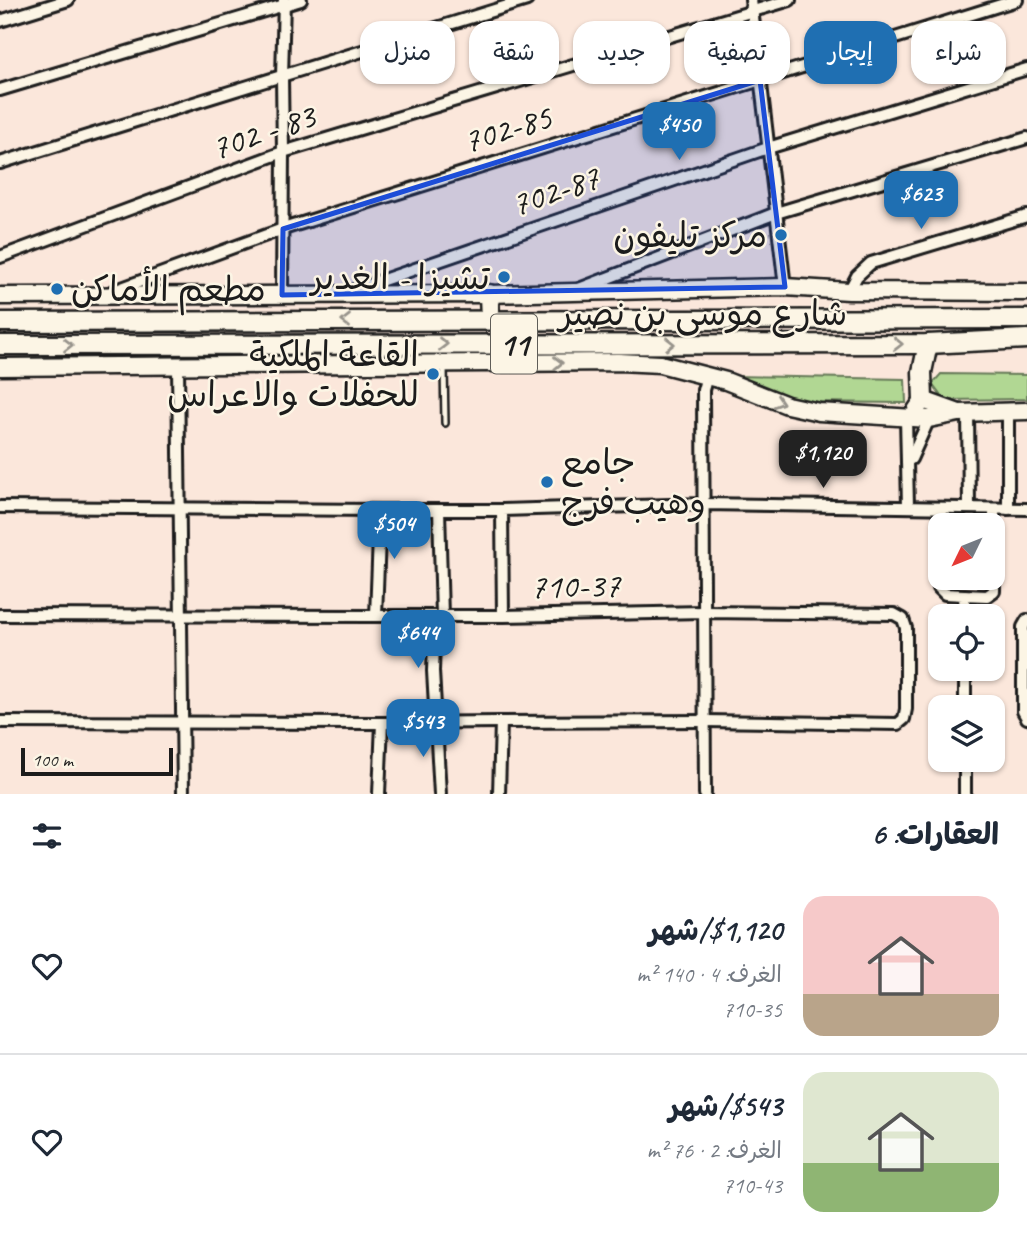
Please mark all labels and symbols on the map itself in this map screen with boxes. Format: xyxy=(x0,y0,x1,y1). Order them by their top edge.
street label: 702 - 83 xyxy=(205,93,323,171)
street label: 702-85 xyxy=(457,94,559,164)
pin: $450 xyxy=(638,102,720,162)
street label: 702-87 xyxy=(505,154,607,227)
pin: $623 xyxy=(880,172,962,231)
place label: مركز تليفون xyxy=(613,213,767,258)
marker: مركز تليفون xyxy=(773,227,789,243)
place label: تشيزا - الغدير xyxy=(308,255,491,300)
place label: مطعم الأماكن xyxy=(71,266,266,316)
marker: تشيزا - الغدير xyxy=(496,269,512,285)
marker: مطعم الأماكن xyxy=(49,281,65,297)
street label: شارع موسى بن نصير xyxy=(556,291,847,338)
one-way arrow xyxy=(341,314,352,329)
road number: 11 xyxy=(491,314,537,374)
place label: القاعة الملكية للحفلات والاعراس xyxy=(167,332,419,417)
one-way arrow xyxy=(438,336,448,352)
one-way arrow xyxy=(665,336,676,352)
one-way arrow xyxy=(893,336,903,352)
one-way arrow xyxy=(63,337,74,353)
one-way arrow xyxy=(553,355,564,371)
marker: القاعة الملكية للحفلات والاعراس xyxy=(425,366,441,382)
one-way arrow xyxy=(773,394,785,408)
pin: $1,120 xyxy=(766,430,880,490)
place label: جامع وهيب فرج xyxy=(561,440,706,526)
marker: جامع وهيب فرج xyxy=(539,474,555,490)
pin: $504 xyxy=(353,502,435,561)
north arrow xyxy=(928,513,1004,590)
street label: 710-37 xyxy=(530,563,623,609)
pin: $644 xyxy=(377,610,459,670)
pin: $543 xyxy=(382,700,464,759)
scale bar xyxy=(21,745,173,777)

